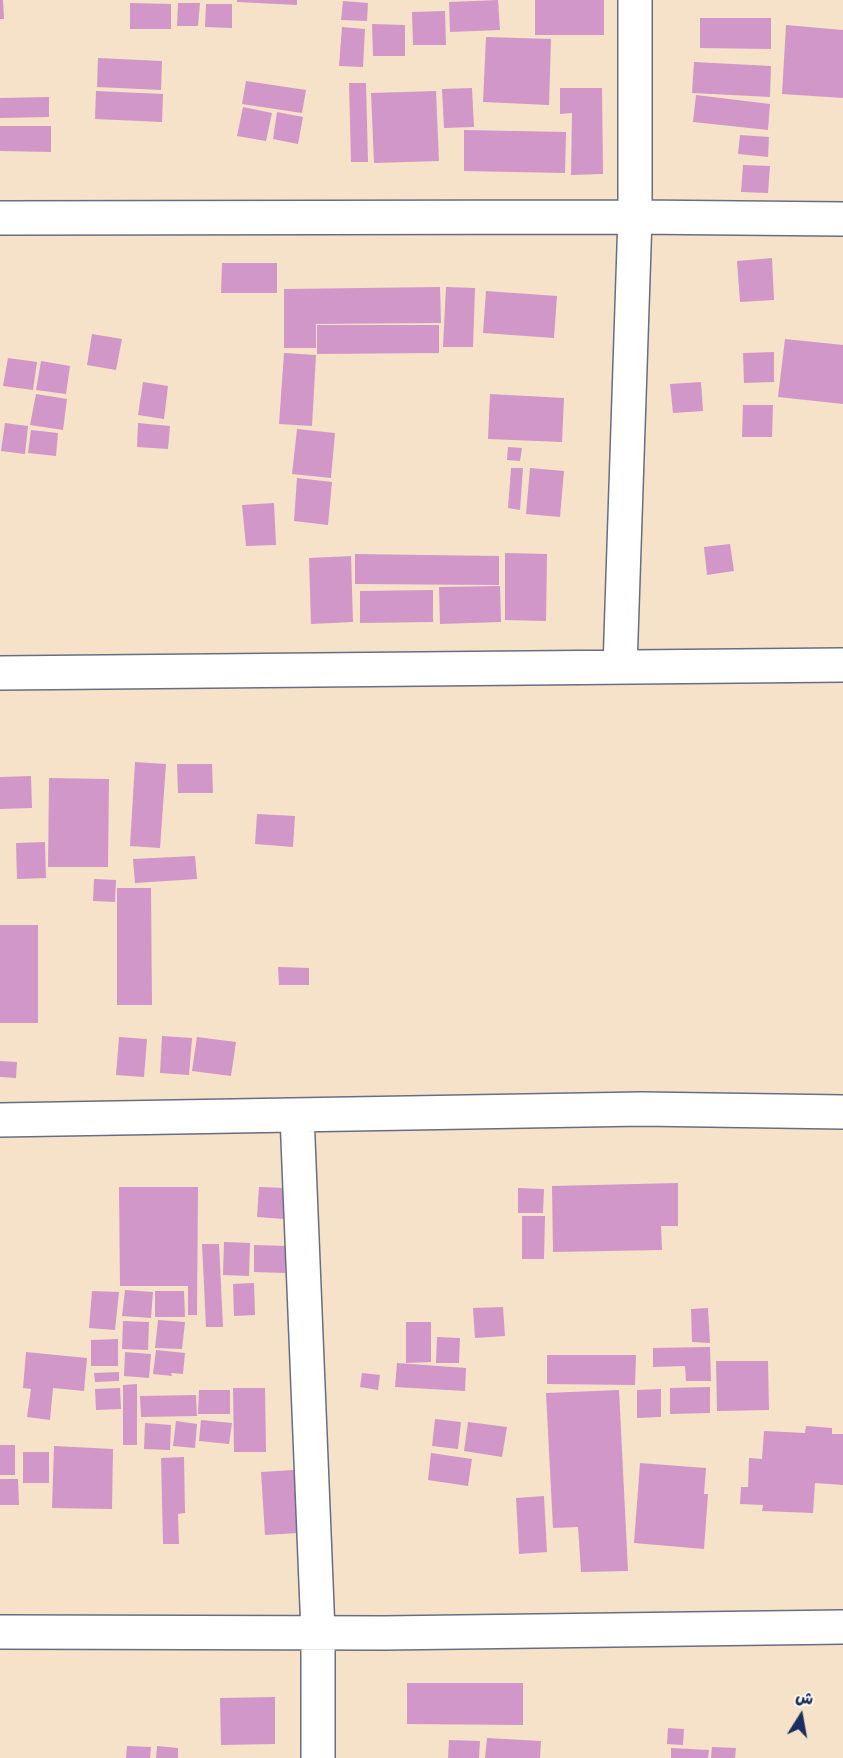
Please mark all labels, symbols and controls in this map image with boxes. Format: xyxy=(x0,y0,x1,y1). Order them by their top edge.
north arrow xyxy=(771,1686,831,1746)
text: ش xyxy=(794,1688,815,1709)

